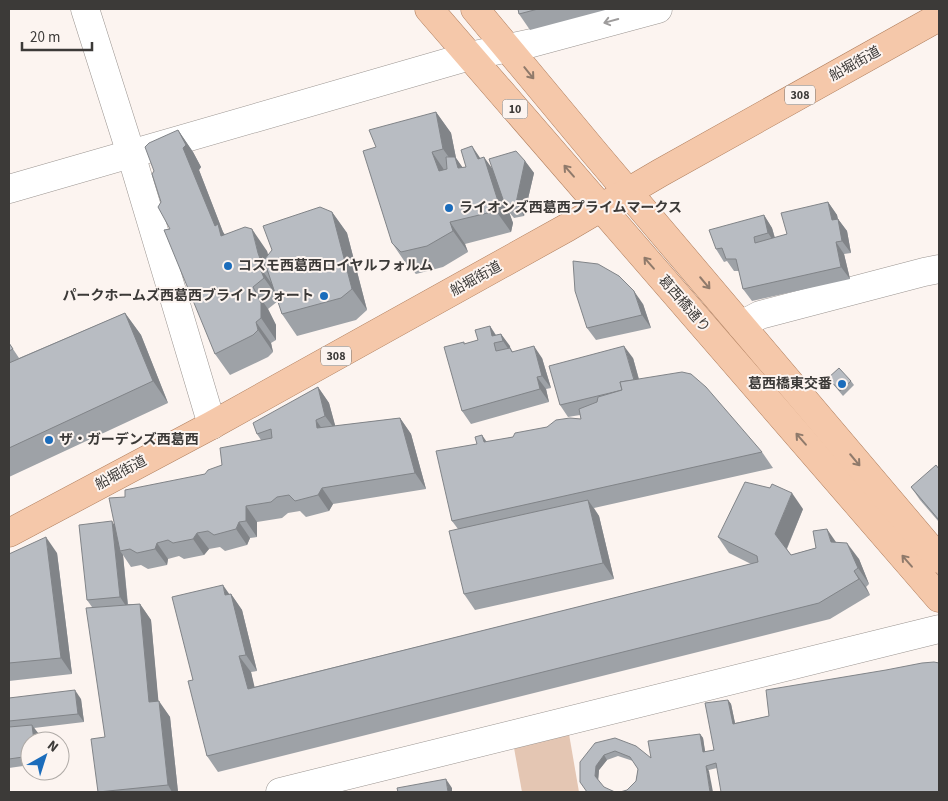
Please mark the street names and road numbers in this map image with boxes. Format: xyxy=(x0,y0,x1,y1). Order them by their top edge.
street label: 船堀街道 xyxy=(826,42,884,86)
road number: 308 xyxy=(785,86,815,104)
road number: 10 xyxy=(502,100,528,118)
street label: 船堀街道 xyxy=(447,257,505,301)
street label: 葛西橋通り xyxy=(653,271,715,337)
road number: 308 xyxy=(321,346,351,366)
street label: 船堀街道 xyxy=(92,451,150,495)

